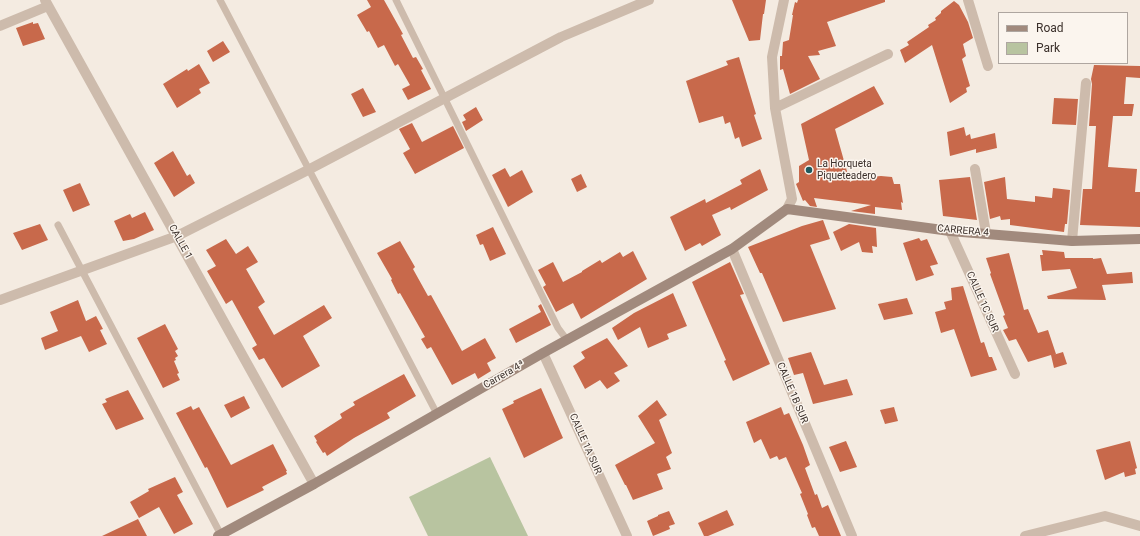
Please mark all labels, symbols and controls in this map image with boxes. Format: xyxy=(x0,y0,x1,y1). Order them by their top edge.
legend xyxy=(998,12,1128,64)
text: Road xyxy=(1036,21,1064,35)
text: Park xyxy=(1036,41,1060,55)
place label: La Horqueta Piqueteadero xyxy=(817,158,876,182)
marker: La Horqueta Piqueteadero xyxy=(804,165,814,175)
street label: CALLE 1 xyxy=(166,223,194,261)
street label: CARRERA 4 xyxy=(937,223,989,239)
street label: CALLE 1C SUR xyxy=(963,270,1001,334)
street label: Carrera 4ª xyxy=(481,359,527,391)
street label: CALLE 1B SUR xyxy=(774,361,810,425)
street label: CALLE 1A SUR xyxy=(566,412,604,476)

